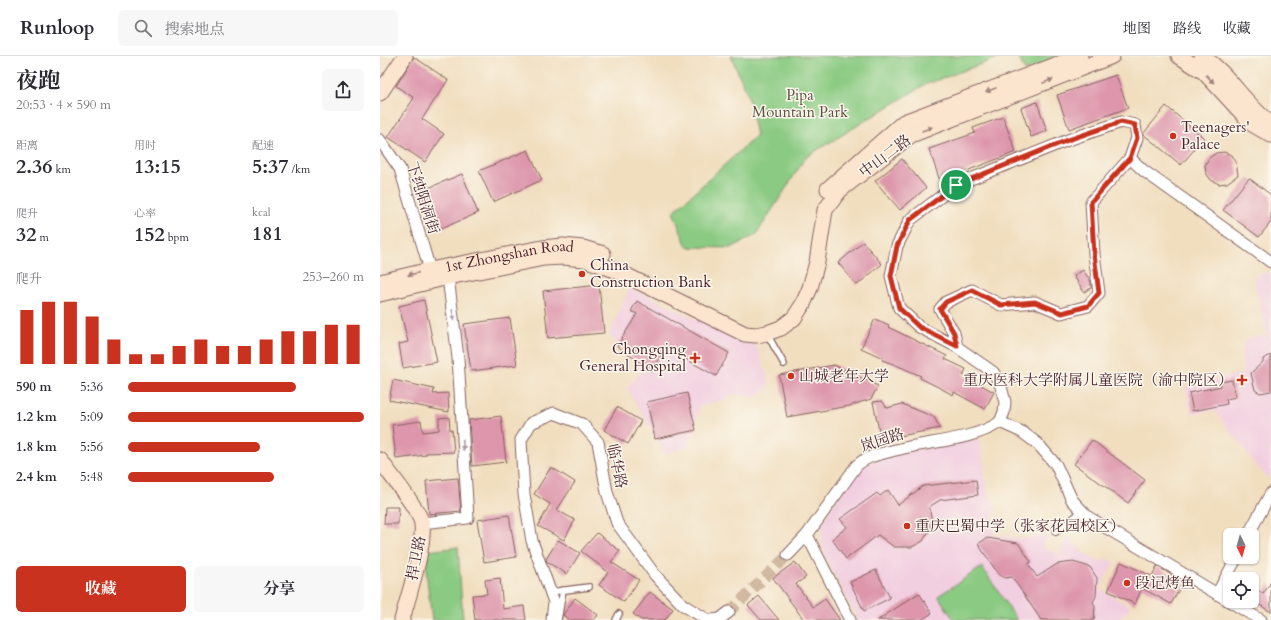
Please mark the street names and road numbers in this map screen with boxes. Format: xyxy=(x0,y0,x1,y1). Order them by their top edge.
street label: 中山二路 xyxy=(855,130,915,182)
street label: 下纯阳洞街 xyxy=(402,159,444,237)
street label: 1st Zhongshan Road xyxy=(443,236,575,277)
street label: 岚园路 xyxy=(858,424,906,456)
street label: 临华路 xyxy=(603,442,631,490)
street label: 捍卫路 xyxy=(402,534,430,582)

